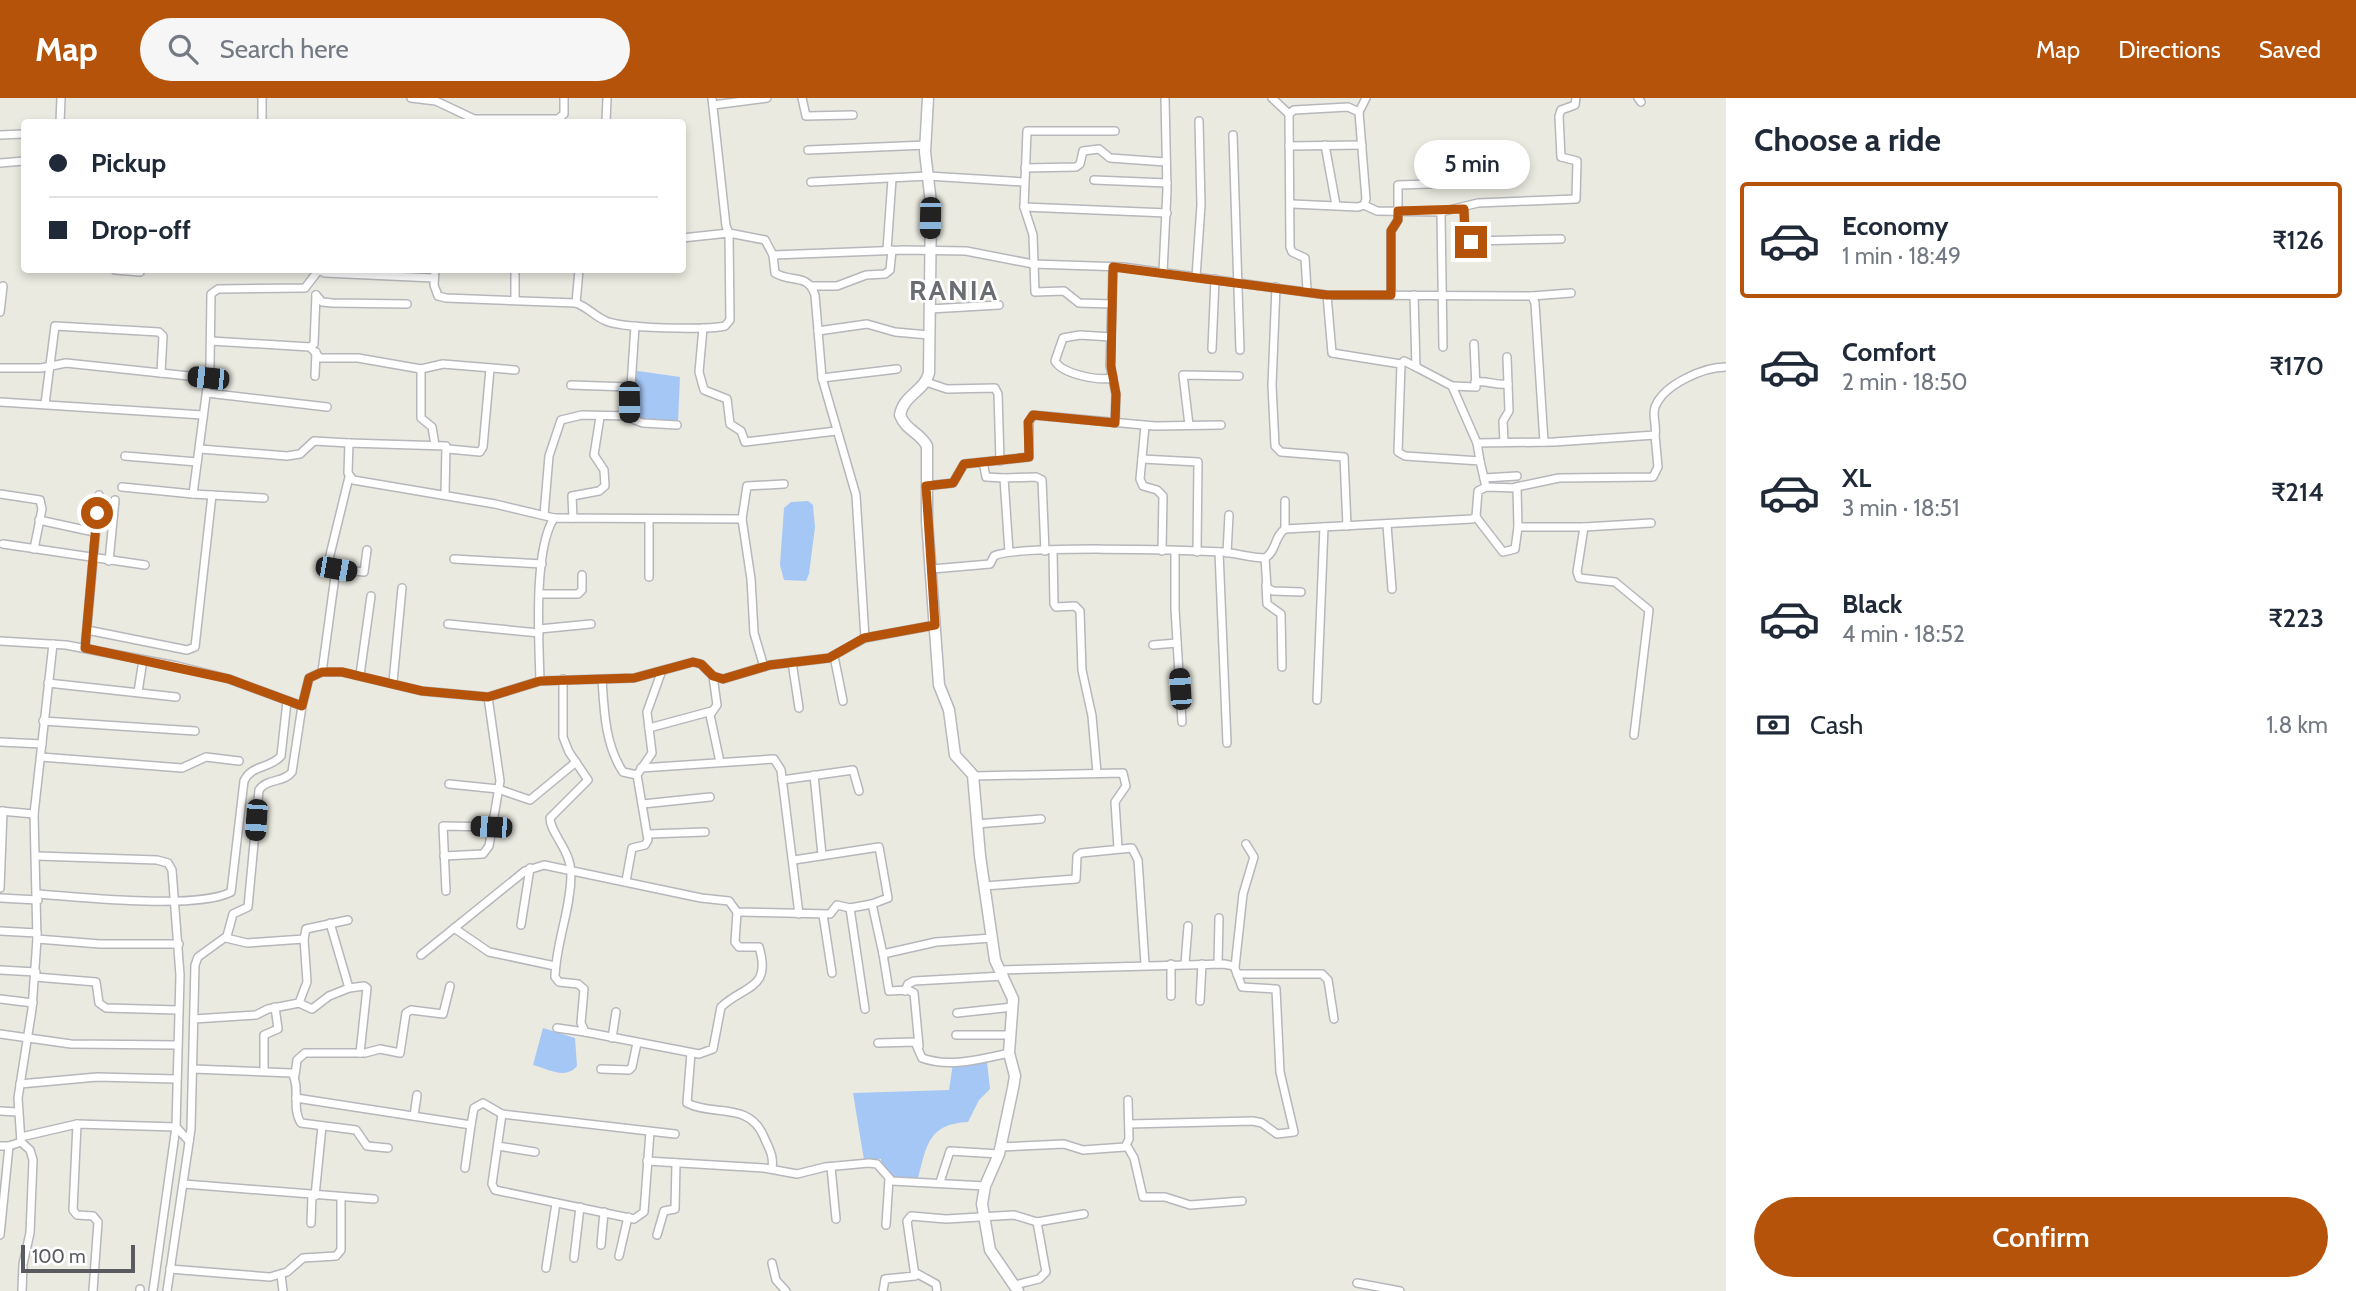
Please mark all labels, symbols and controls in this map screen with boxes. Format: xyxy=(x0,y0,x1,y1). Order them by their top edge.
search box xyxy=(140,18,630,81)
text: Map xyxy=(35,29,98,69)
icon: search xyxy=(164,30,202,68)
text: Search here xyxy=(220,33,349,65)
text: Map xyxy=(2036,35,2080,64)
text: Directions xyxy=(2118,35,2221,64)
text: Saved xyxy=(2259,35,2321,64)
text: Choose a ride xyxy=(1754,120,1941,159)
callout: 5 min xyxy=(1413,141,1529,190)
text: Pickup xyxy=(91,147,166,179)
text: 5 min xyxy=(1444,150,1500,178)
car xyxy=(920,197,941,239)
icon: car xyxy=(1758,209,1821,272)
text: Economy xyxy=(1842,210,1948,242)
text: Drop-off xyxy=(91,214,191,246)
text: ₹126 xyxy=(2272,224,2324,256)
route end xyxy=(1455,226,1487,258)
text: 1 min · 18:49 xyxy=(1842,242,1961,270)
district label: RANIA xyxy=(909,273,999,307)
icon: car xyxy=(1758,335,1821,398)
text: Comfort xyxy=(1842,336,1936,368)
text: ₹170 xyxy=(2270,350,2324,382)
car xyxy=(187,365,230,391)
text: 2 min · 18:50 xyxy=(1842,368,1968,396)
car xyxy=(619,381,640,423)
icon: car xyxy=(1758,461,1821,524)
text: XL xyxy=(1842,462,1871,494)
text: ₹214 xyxy=(2271,476,2324,508)
text: 3 min · 18:51 xyxy=(1842,494,1960,522)
route start xyxy=(81,497,113,529)
car xyxy=(314,555,359,583)
icon: car xyxy=(1758,587,1821,650)
text: Black xyxy=(1842,588,1902,620)
text: ₹223 xyxy=(2269,602,2324,634)
text: 4 min · 18:52 xyxy=(1842,620,1965,648)
car xyxy=(1169,667,1192,711)
icon: cash xyxy=(1754,706,1792,744)
text: Cash xyxy=(1810,709,1863,741)
text: 1.8 km xyxy=(2266,711,2328,739)
car xyxy=(245,798,268,842)
car xyxy=(470,815,513,839)
button: Confirm xyxy=(1754,1197,2328,1277)
scale bar xyxy=(21,1242,135,1274)
text: 100 m xyxy=(32,1245,86,1268)

